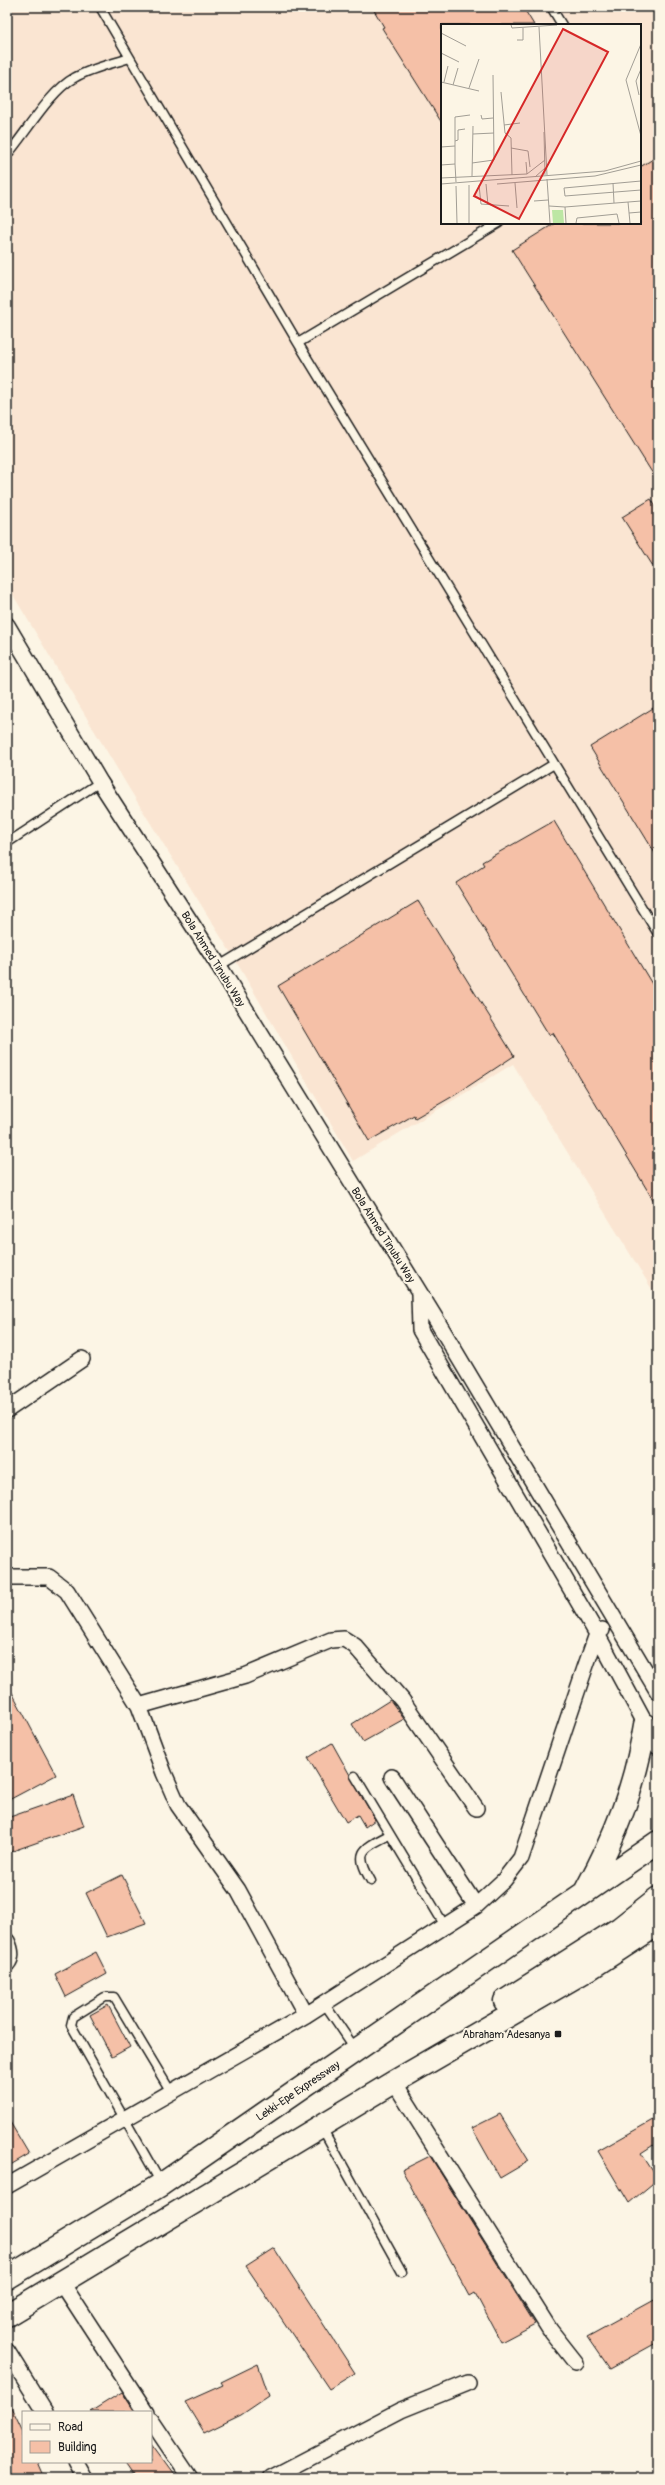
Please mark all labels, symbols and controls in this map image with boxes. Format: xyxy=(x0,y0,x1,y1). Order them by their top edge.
inset map xyxy=(441,24,641,224)
street label: Bola Ahmed Tinubu Way xyxy=(178,909,248,1009)
street label: Bola Ahmed Tinubu Way xyxy=(348,1185,418,1285)
place label: Abraham Adesanya xyxy=(462,2028,550,2041)
marker: Abraham Adesanya xyxy=(553,2029,563,2039)
street label: Lekki-Epe Expressway xyxy=(254,2058,343,2124)
legend xyxy=(22,2411,152,2463)
text: Road xyxy=(58,2420,83,2435)
text: Building xyxy=(58,2440,97,2455)

